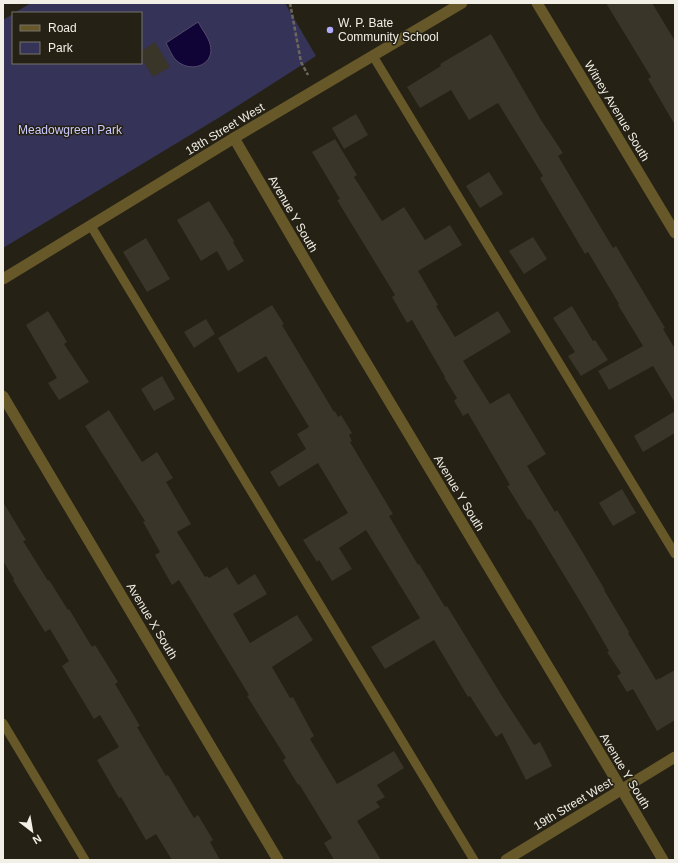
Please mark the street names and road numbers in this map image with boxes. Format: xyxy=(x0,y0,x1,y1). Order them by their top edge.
street label: Witney Avenue South xyxy=(582,58,652,164)
street label: 18th Street West xyxy=(183,100,267,158)
street label: Avenue Y South xyxy=(265,173,321,255)
street label: Avenue Y South xyxy=(431,452,487,534)
street label: Avenue X South xyxy=(124,580,180,662)
street label: Avenue Y South xyxy=(597,730,653,812)
street label: 19th Street West xyxy=(531,775,615,833)

